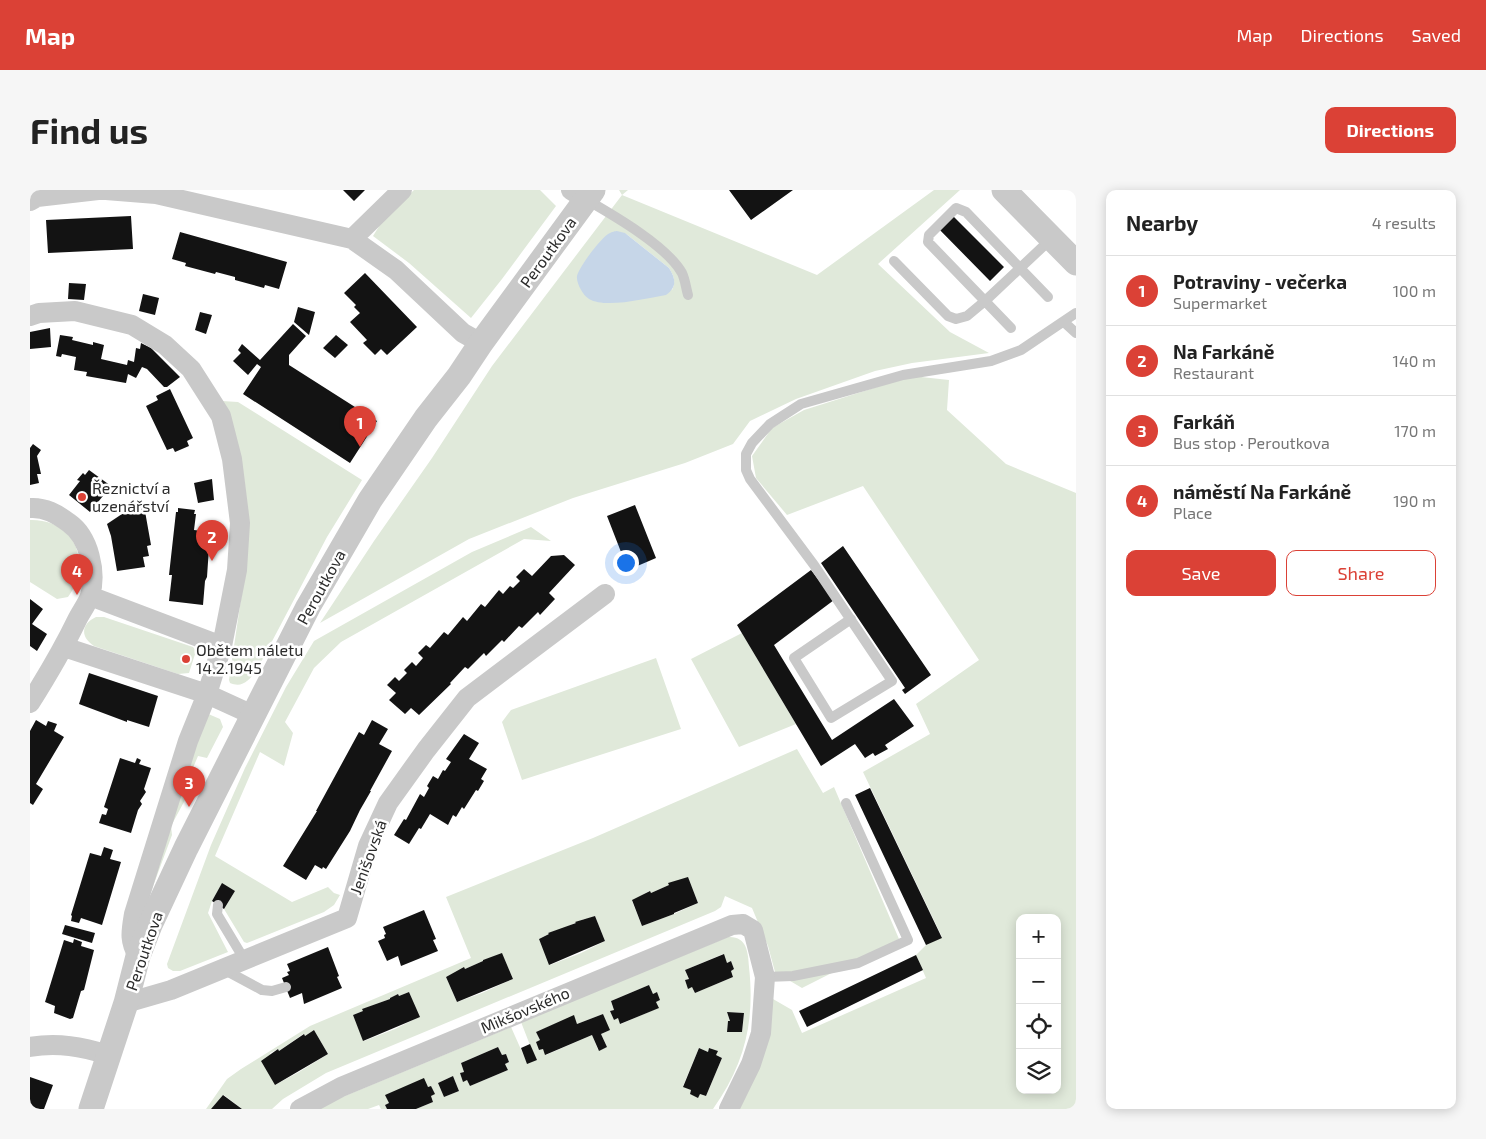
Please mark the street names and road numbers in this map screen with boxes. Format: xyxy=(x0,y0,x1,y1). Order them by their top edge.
street label: Peroutkova xyxy=(516,213,580,291)
street label: Peroutkova xyxy=(292,546,349,627)
street label: Jenišovská xyxy=(345,817,390,897)
street label: Peroutkova xyxy=(121,909,166,993)
street label: Mikšovského xyxy=(477,982,572,1037)

